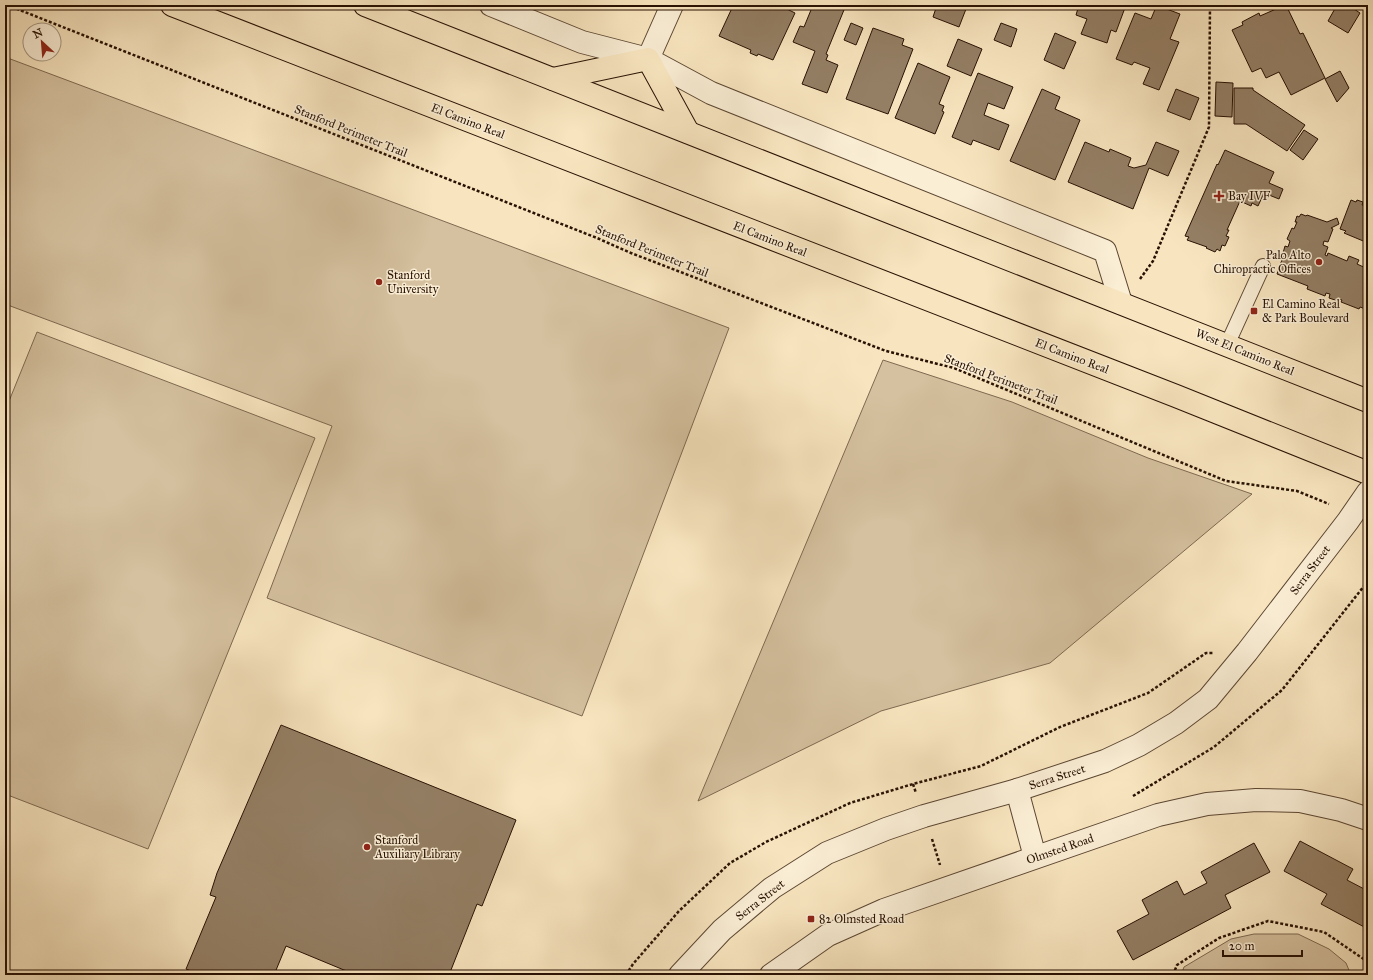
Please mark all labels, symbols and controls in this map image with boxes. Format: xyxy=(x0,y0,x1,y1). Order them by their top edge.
north arrow xyxy=(22,22,62,62)
text: N xyxy=(31,25,45,41)
street label: El Camino Real xyxy=(429,100,508,142)
street label: Stanford Perimeter Trail xyxy=(292,102,410,160)
place label: Bay IVF xyxy=(1228,189,1271,203)
marker: Bay IVF xyxy=(1213,190,1225,202)
street label: El Camino Real xyxy=(731,218,810,260)
street label: Stanford Perimeter Trail xyxy=(593,222,711,280)
place label: Palo Alto Chiropractic Offices xyxy=(1213,248,1311,276)
marker: Palo Alto Chiropractic Offices xyxy=(1314,257,1324,267)
place label: Stanford University xyxy=(387,268,439,296)
marker: Stanford University xyxy=(374,277,384,287)
place label: El Camino Real & Park Boulevard xyxy=(1262,297,1349,325)
marker: El Camino Real & Park Boulevard xyxy=(1249,306,1259,316)
street label: West El Camino Real xyxy=(1194,326,1297,378)
street label: El Camino Real xyxy=(1033,335,1112,377)
street label: Stanford Perimeter Trail xyxy=(942,351,1061,407)
street label: Serra Street xyxy=(1287,542,1334,598)
street label: Serra Street xyxy=(1027,761,1088,793)
street label: Olmsted Road xyxy=(1024,831,1096,867)
place label: Stanford Auxiliary Library xyxy=(374,833,460,861)
marker: Stanford Auxiliary Library xyxy=(362,842,372,852)
street label: Serra Street xyxy=(733,876,788,923)
place label: 82 Olmsted Road xyxy=(819,912,904,926)
marker: 82 Olmsted Road xyxy=(806,914,816,924)
scale bar xyxy=(1223,932,1302,958)
text: 20 m xyxy=(1229,939,1255,953)

